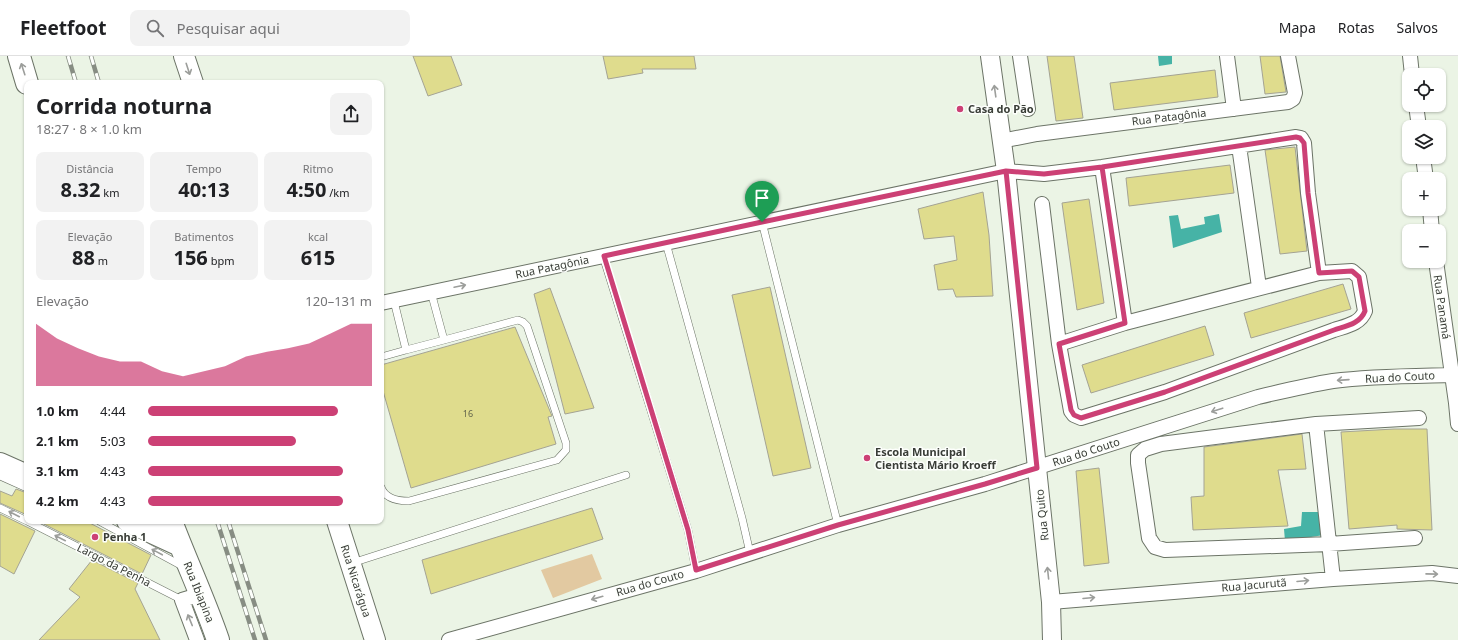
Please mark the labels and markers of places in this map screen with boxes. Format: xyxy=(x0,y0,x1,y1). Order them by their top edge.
place label: Casa do Pão xyxy=(968,101,1034,116)
marker: Casa do Pão xyxy=(955,104,965,114)
pin xyxy=(745,181,779,222)
place label: Escola Municipal Cientista Mário Kroeff xyxy=(875,444,996,472)
marker: Escola Municipal Cientista Mário Kroeff xyxy=(862,453,872,463)
place label: Penha 1 xyxy=(103,529,146,544)
marker: Penha 1 xyxy=(90,532,100,542)

